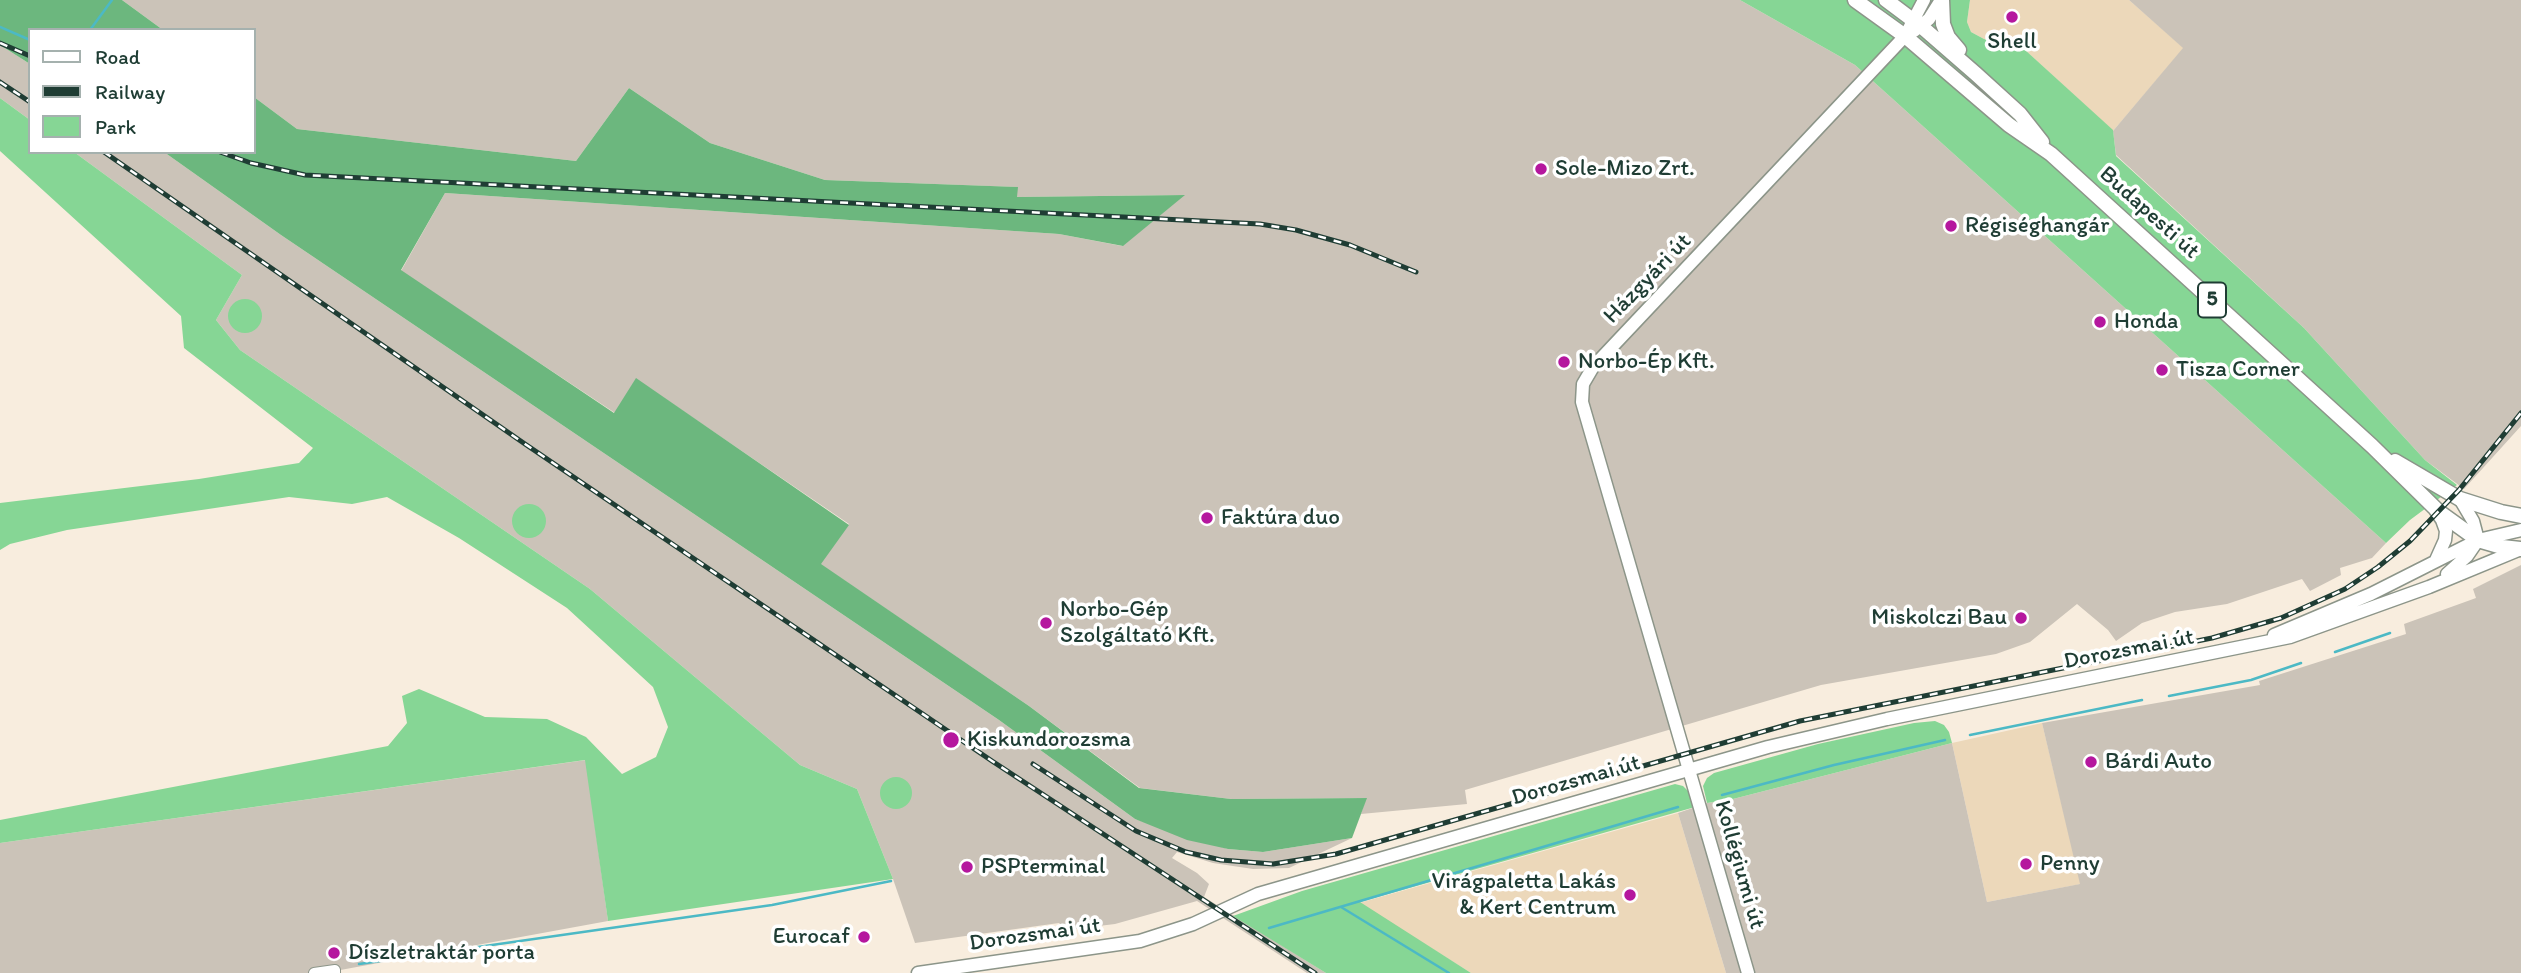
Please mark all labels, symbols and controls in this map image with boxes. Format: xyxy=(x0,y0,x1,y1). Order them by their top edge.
marker: Shell xyxy=(2004,9,2020,25)
legend xyxy=(28,28,256,154)
place label: Shell xyxy=(1987,28,2037,56)
text: Road xyxy=(95,44,140,69)
text: Railway xyxy=(95,79,165,104)
text: Park xyxy=(95,114,136,139)
place label: Sole-Mizo Zrt. xyxy=(1555,155,1695,183)
marker: Sole-Mizo Zrt. xyxy=(1533,161,1549,177)
street label: Budapesti út xyxy=(2093,161,2205,265)
place label: Régiséghangár xyxy=(1965,212,2109,240)
marker: Régiséghangár xyxy=(1943,218,1959,234)
street label: Házgyári út xyxy=(1598,228,1698,330)
road number: 5 xyxy=(2198,282,2226,318)
place label: Honda xyxy=(2114,308,2178,336)
marker: Honda xyxy=(2092,314,2108,330)
place label: Norbo-Ép Kft. xyxy=(1578,348,1715,376)
marker: Norbo-Ép Kft. xyxy=(1556,354,1572,370)
place label: Tisza Corner xyxy=(2176,356,2300,384)
marker: Tisza Corner xyxy=(2154,362,2170,378)
place label: Faktúra duo xyxy=(1221,504,1340,532)
marker: Faktúra duo xyxy=(1199,510,1215,526)
place label: Norbo-Gép Szolgáltató Kft. xyxy=(1060,596,1215,650)
place label: Miskolczi Bau xyxy=(1871,604,2007,632)
marker: Miskolczi Bau xyxy=(2013,610,2029,626)
marker: Norbo-Gép Szolgáltató Kft. xyxy=(1038,615,1054,631)
street label: Dorozsmai út xyxy=(2061,624,2197,676)
place label: Kiskundorozsma xyxy=(967,726,1131,754)
marker: Kiskundorozsma xyxy=(941,730,961,750)
place label: Bárdi Auto xyxy=(2105,748,2212,776)
street label: Dorozsmai út xyxy=(1509,749,1643,813)
marker: Bárdi Auto xyxy=(2083,754,2099,770)
street label: Kollégiumi út xyxy=(1707,797,1771,933)
place label: Penny xyxy=(2040,850,2100,878)
place label: PSPterminal xyxy=(981,853,1105,881)
marker: Penny xyxy=(2018,856,2034,872)
marker: PSPterminal xyxy=(959,859,975,875)
place label: Virágpaletta Lakás & Kert Centrum xyxy=(1431,868,1616,922)
marker: Virágpaletta Lakás & Kert Centrum xyxy=(1622,887,1638,903)
street label: Dorozsmai út xyxy=(968,912,1102,958)
place label: Eurocaf xyxy=(773,923,850,951)
marker: Eurocaf xyxy=(856,929,872,945)
place label: Díszletraktár porta xyxy=(348,939,535,967)
marker: Díszletraktár porta xyxy=(326,945,342,961)

